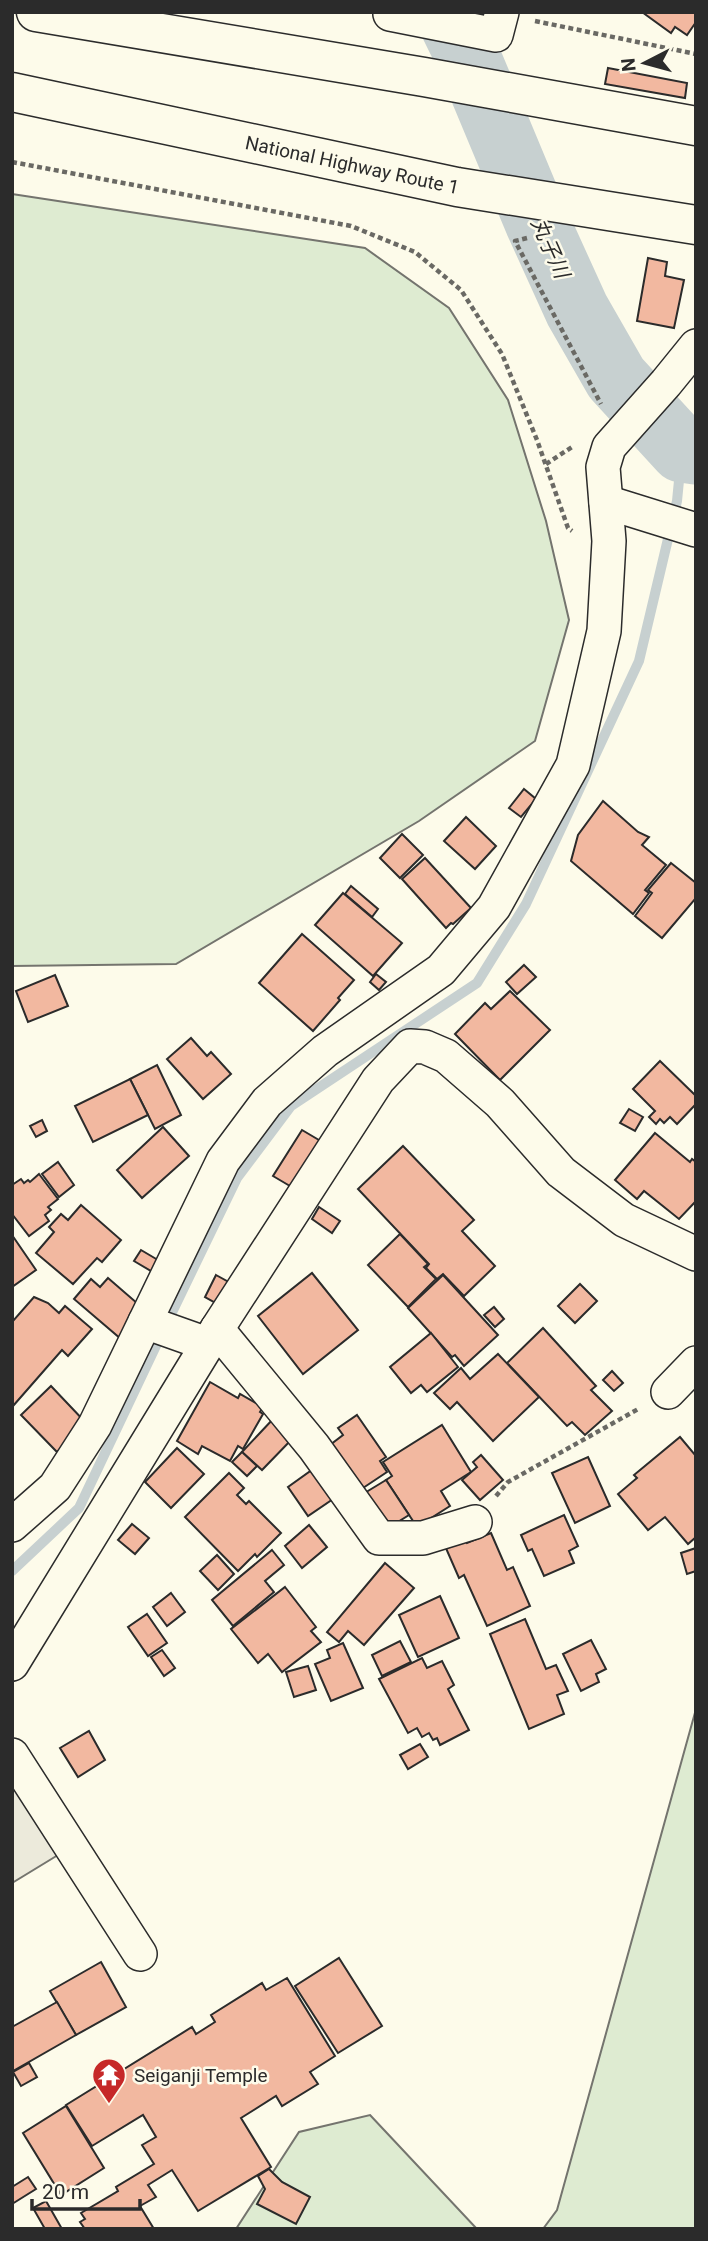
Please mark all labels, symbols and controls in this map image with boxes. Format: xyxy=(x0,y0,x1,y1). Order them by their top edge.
north arrow xyxy=(610,28,680,98)
text: N xyxy=(616,57,641,73)
street label: National Highway Route 1 xyxy=(243,131,461,199)
water label: 丸子川 xyxy=(526,214,575,283)
temple icon: Seiganji Temple xyxy=(90,2056,128,2105)
place label: Seiganji Temple xyxy=(134,2064,268,2087)
scale bar xyxy=(32,2168,140,2212)
text: 20 m xyxy=(42,2180,89,2204)

